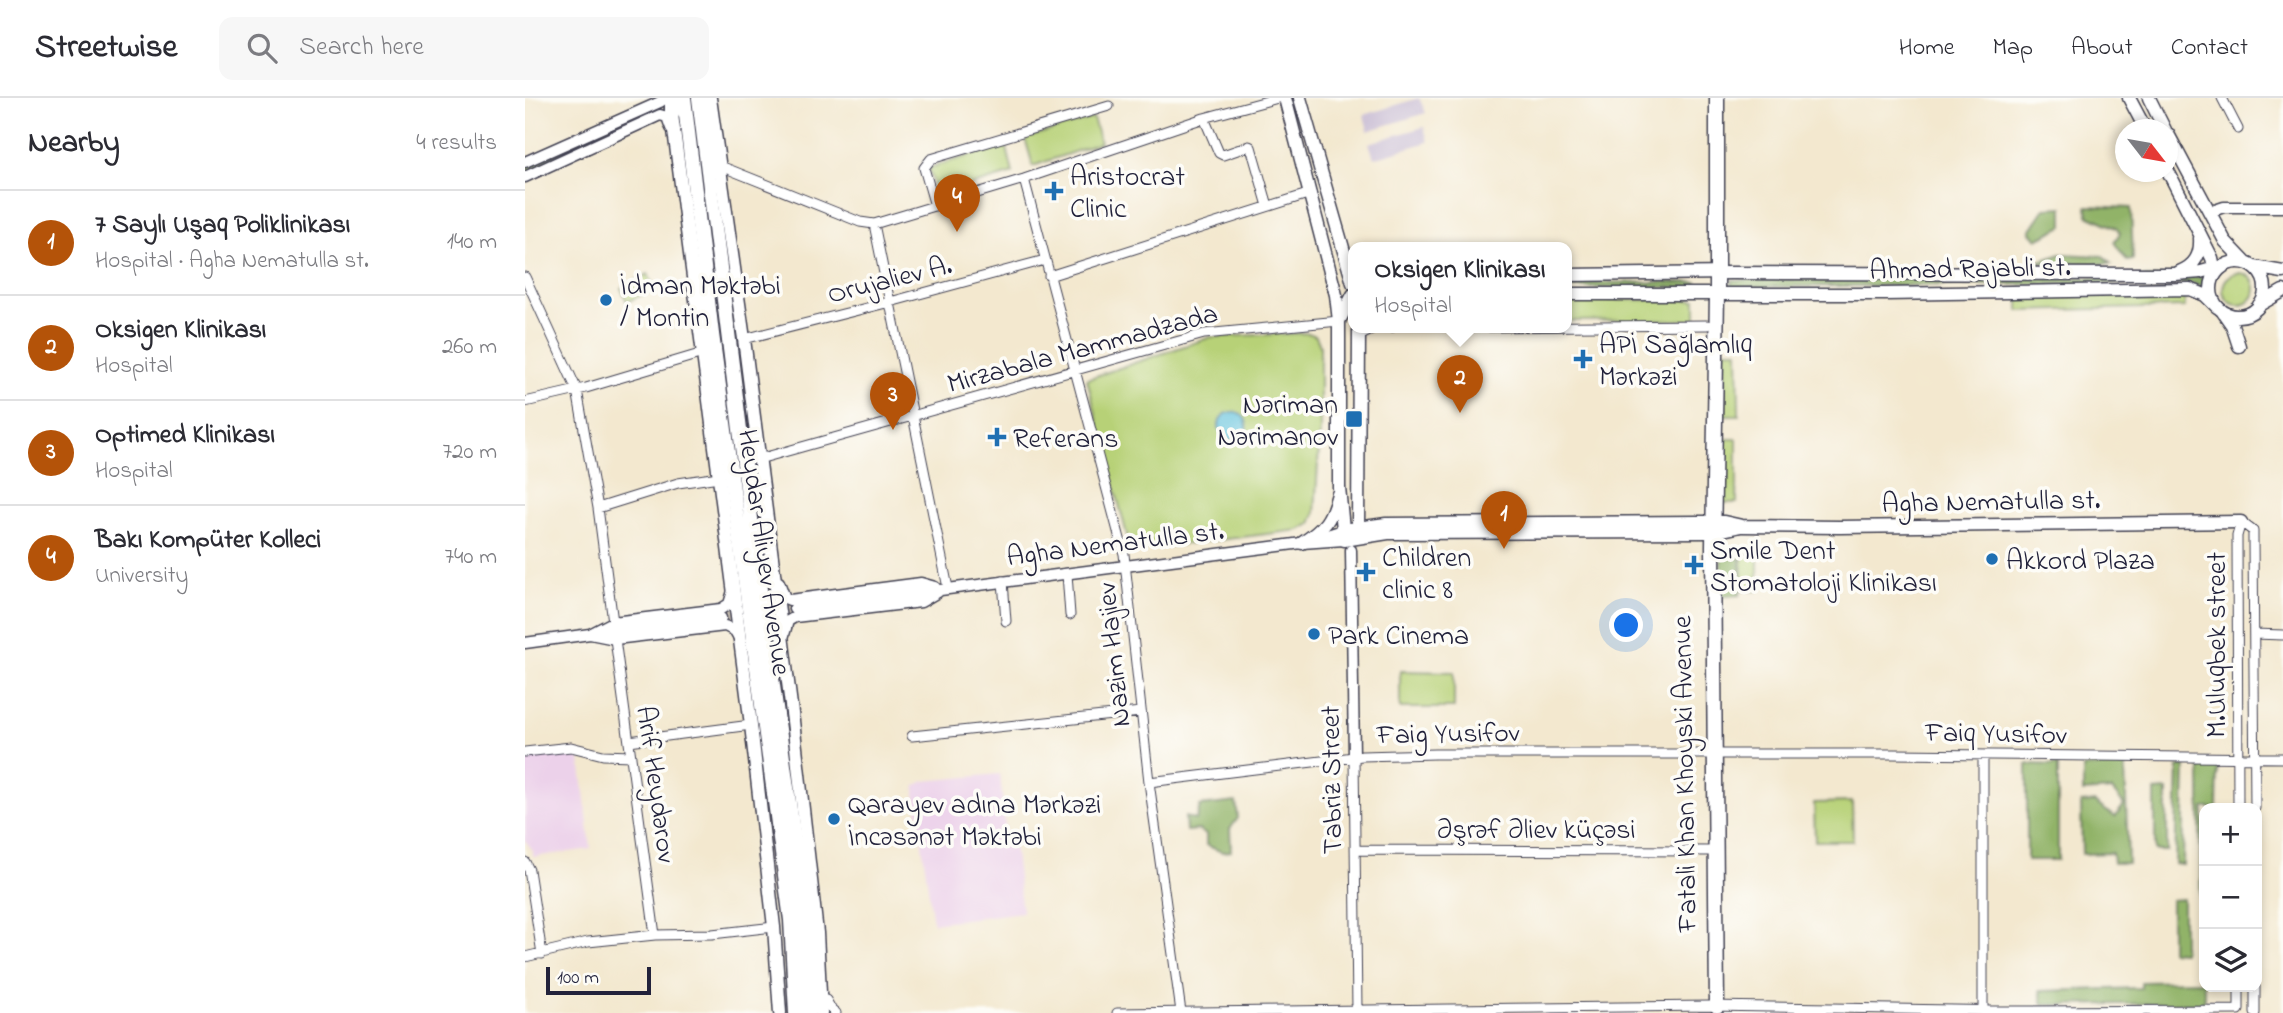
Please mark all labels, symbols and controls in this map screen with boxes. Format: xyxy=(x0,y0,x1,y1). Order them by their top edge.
search box xyxy=(219,17,709,80)
text: Streetwise xyxy=(35,24,177,72)
icon: search xyxy=(243,29,281,67)
text: Search here xyxy=(299,29,424,67)
text: Home xyxy=(1899,31,1955,66)
text: Map xyxy=(1993,31,2033,66)
text: About xyxy=(2071,31,2133,66)
text: Contact xyxy=(2171,31,2248,66)
north arrow xyxy=(2115,119,2178,182)
text: Nearby xyxy=(28,122,120,166)
text: 4 results xyxy=(416,127,497,160)
place label: Aristocrat Clinic xyxy=(1070,158,1185,231)
pin: 4 xyxy=(934,174,980,232)
marker: Aristocrat Clinic xyxy=(1044,181,1064,201)
text: 7 Saylı Uşaq Poliklinikası xyxy=(95,207,351,245)
text: 1 xyxy=(47,226,55,259)
text: 140 m xyxy=(447,226,497,259)
popup xyxy=(1348,242,1572,333)
text: Hospital · Agha Nematulla st. xyxy=(95,245,369,278)
street label: Orujaliev A. xyxy=(823,246,956,317)
street label: Ahmad Rajabli st. xyxy=(1869,248,2071,293)
text: Oksigen Klinikası xyxy=(1374,252,1546,290)
place label: İdman Məktəbi / Montin xyxy=(620,267,781,340)
text: Hospital xyxy=(1374,290,1452,323)
marker: İdman Məktəbi / Montin xyxy=(598,292,614,308)
street label: Mirzabala Mammadzada xyxy=(943,295,1223,406)
text: Oksigen Klinikası xyxy=(95,312,267,350)
place label: APİ Sağlamlıq Mərkəzi xyxy=(1599,326,1752,399)
text: 2 xyxy=(45,331,57,364)
text: 260 m xyxy=(442,331,497,364)
marker: APİ Sağlamlıq Mərkəzi xyxy=(1573,349,1593,369)
text: Hospital xyxy=(95,350,173,383)
pin: 2 xyxy=(1437,355,1483,413)
pin: 3 xyxy=(870,372,916,430)
place label: Nəriman Nərimanov xyxy=(1217,386,1338,459)
marker: Nəriman Nərimanov xyxy=(1344,409,1364,429)
text: Optimed Klinikası xyxy=(95,417,275,455)
place label: Referans xyxy=(1013,420,1118,461)
street label: Heydar Aliyev Avenue xyxy=(725,427,800,679)
marker: Referans xyxy=(987,427,1007,447)
text: 3 xyxy=(46,436,56,469)
text: 720 m xyxy=(443,436,497,469)
text: Hospital xyxy=(95,455,173,488)
street label: Agha Nematulla st. xyxy=(1881,481,2101,526)
pin: 1 xyxy=(1481,491,1527,549)
street label: Agha Nematulla st. xyxy=(1004,512,1226,579)
text: Bakı Kompüter Kolleci xyxy=(95,522,321,560)
place label: Smile Dent Stomatoloji Klinikası xyxy=(1710,532,1937,605)
place label: Children clinic 8 xyxy=(1382,539,1471,612)
text: 4 xyxy=(46,541,56,574)
text: 740 m xyxy=(445,541,497,574)
place label: Akkord Plaza xyxy=(2006,542,2155,583)
marker: Akkord Plaza xyxy=(1984,551,2000,567)
street label: M.Uluqbek street xyxy=(2198,552,2239,738)
marker: Smile Dent Stomatoloji Klinikası xyxy=(1684,555,1704,575)
text: University xyxy=(95,560,188,593)
marker: Children clinic 8 xyxy=(1356,562,1376,582)
street label: Nazim Hajiev xyxy=(1088,580,1143,729)
your location xyxy=(1609,608,1643,642)
street label: Fatali Khan Khoyski Avenue xyxy=(1663,615,1710,934)
place label: Park Cinema xyxy=(1328,617,1469,658)
marker: Park Cinema xyxy=(1306,626,1322,642)
street label: Arif Heydərov xyxy=(623,703,686,866)
street label: Tabriz Street xyxy=(1312,705,1355,855)
street label: Faig Yusifov xyxy=(1375,714,1520,757)
street label: Faiq Yusifov xyxy=(1924,714,2067,757)
place label: Qarayev adına Mərkəzi İncəsənət Məktəbi xyxy=(848,786,1101,859)
map controls xyxy=(2199,803,2262,992)
button: + xyxy=(2199,803,2262,866)
marker: Qarayev adına Mərkəzi İncəsənət Məktəbi xyxy=(826,811,842,827)
street label: Əşrəf Əliev küçəsi xyxy=(1436,811,1636,852)
button: − xyxy=(2199,866,2262,929)
button: layers xyxy=(2199,929,2262,992)
scale bar xyxy=(546,964,651,996)
text: 100 m xyxy=(557,965,599,992)

